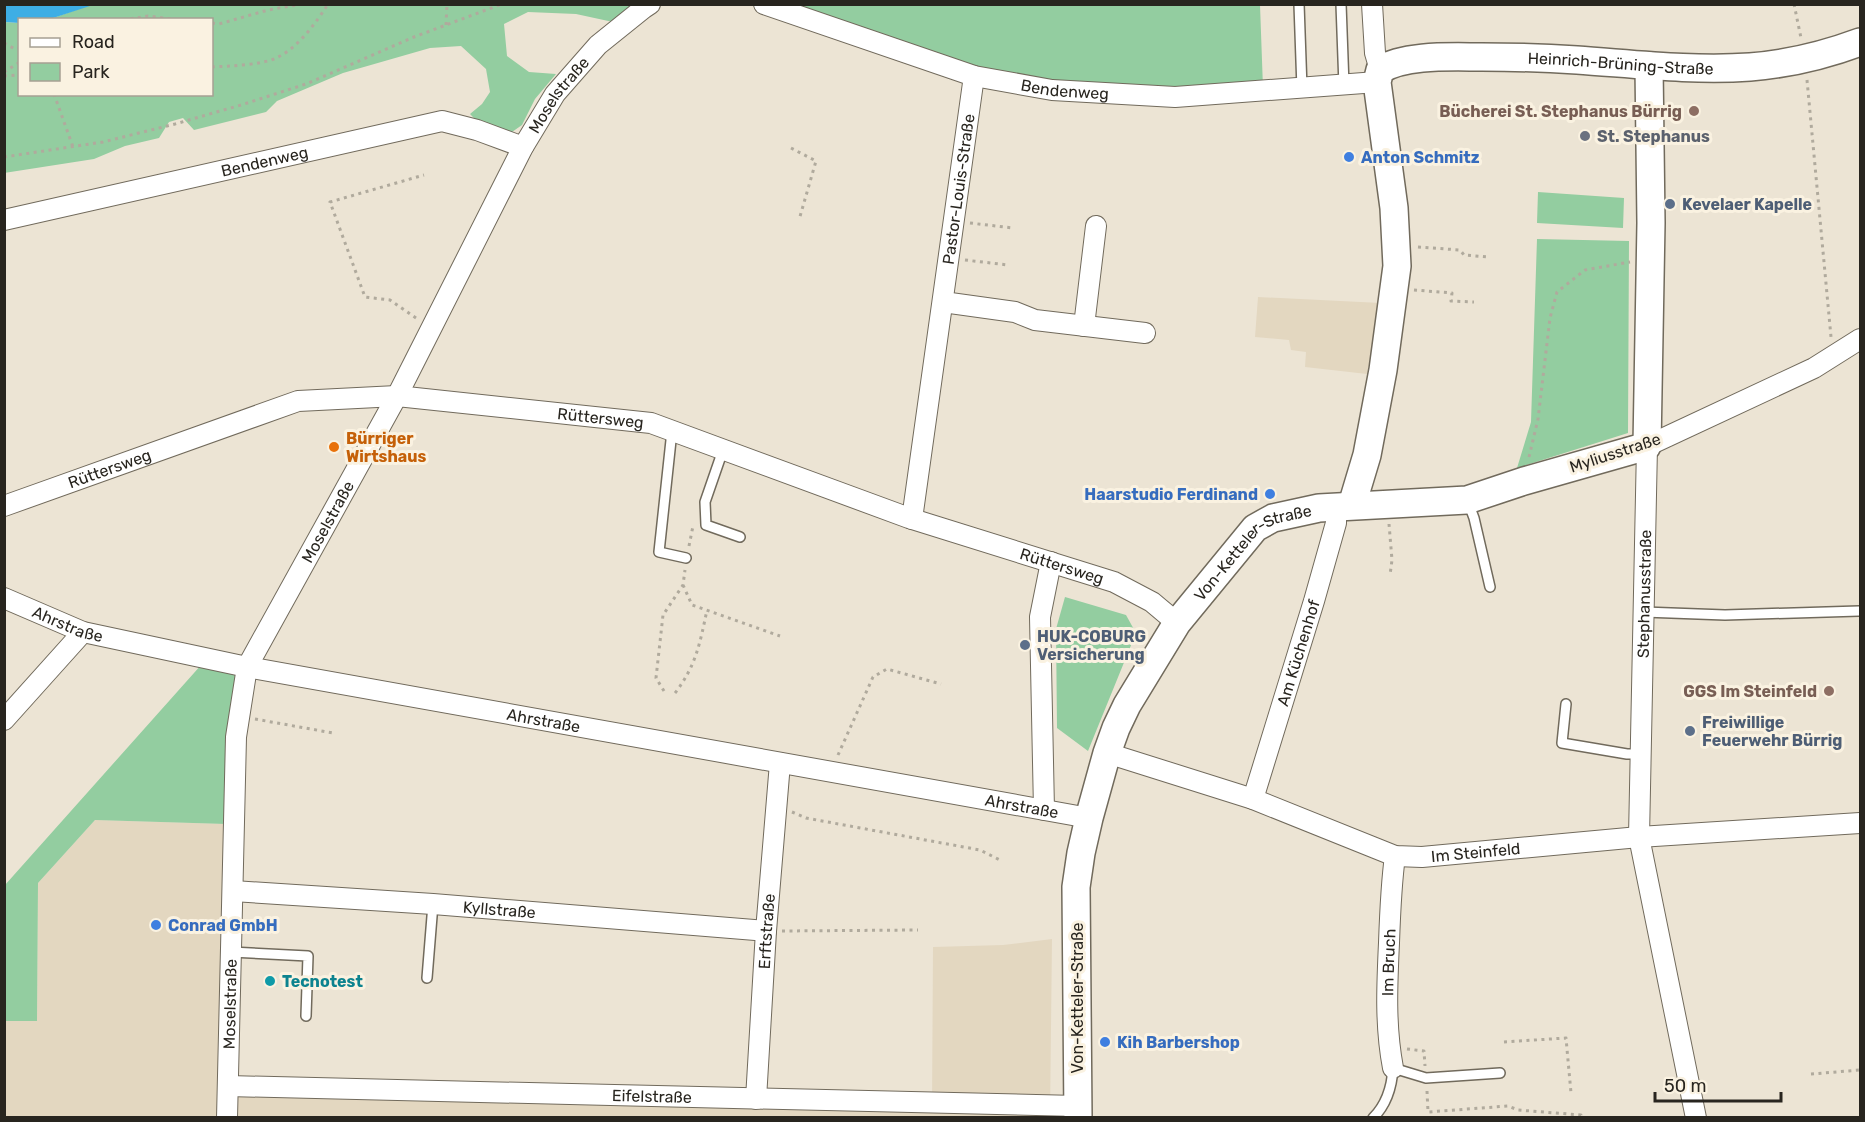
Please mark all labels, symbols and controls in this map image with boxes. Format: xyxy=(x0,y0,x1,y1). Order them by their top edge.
legend xyxy=(18,18,213,96)
text: Road xyxy=(72,31,115,53)
street label: Heinrich-Brüning-Straße xyxy=(1527,48,1714,78)
street label: Moselstraße xyxy=(524,53,593,137)
text: Park xyxy=(72,61,110,83)
street label: Bendenweg xyxy=(1019,75,1110,103)
place label: Bücherei St. Stephanus Bürrig xyxy=(1439,102,1682,121)
marker: Bücherei St. Stephanus Bürrig xyxy=(1687,104,1701,118)
street label: Pastor-Louis-Straße xyxy=(938,113,978,266)
place label: St. Stephanus xyxy=(1597,127,1710,146)
marker: St. Stephanus xyxy=(1578,129,1592,143)
street label: Bendenweg xyxy=(219,142,310,180)
place label: Anton Schmitz xyxy=(1361,148,1480,167)
marker: Anton Schmitz xyxy=(1342,150,1356,164)
place label: Kevelaer Kapelle xyxy=(1682,195,1812,214)
marker: Kevelaer Kapelle xyxy=(1663,197,1677,211)
street label: Rüttersweg xyxy=(556,404,645,432)
place label: Bürriger Wirtshaus xyxy=(346,429,427,466)
street label: Myliusstraße xyxy=(1567,429,1663,477)
marker: Bürriger Wirtshaus xyxy=(327,440,341,454)
street label: Rüttersweg xyxy=(65,445,154,492)
street label: Moselstraße xyxy=(297,477,358,566)
place label: Haarstudio Ferdinand xyxy=(1084,485,1258,504)
marker: Haarstudio Ferdinand xyxy=(1263,487,1277,501)
street label: Von-Ketteler-Straße xyxy=(1190,500,1313,605)
street label: Stephanusstraße xyxy=(1633,529,1655,658)
street label: Rüttersweg xyxy=(1018,544,1106,588)
street label: Am Küchenhof xyxy=(1273,597,1324,708)
street label: Ahrstraße xyxy=(30,602,105,645)
place label: HUK-COBURG Versicherung xyxy=(1037,627,1146,664)
marker: HUK-COBURG Versicherung xyxy=(1018,638,1032,652)
place label: GGS Im Steinfeld xyxy=(1683,682,1817,701)
marker: GGS Im Steinfeld xyxy=(1822,684,1836,698)
street label: Ahrstraße xyxy=(505,704,582,736)
place label: Freiwillige Feuerwehr Bürrig xyxy=(1702,713,1842,750)
marker: Freiwillige Feuerwehr Bürrig xyxy=(1683,724,1697,738)
street label: Ahrstraße xyxy=(984,790,1060,822)
street label: Im Steinfeld xyxy=(1430,838,1521,866)
street label: Erftstraße xyxy=(754,893,779,970)
street label: Kyllstraße xyxy=(462,897,537,922)
place label: Conrad GmbH xyxy=(168,916,278,935)
marker: Conrad GmbH xyxy=(149,918,163,932)
street label: Von-Ketteler-Straße xyxy=(1068,923,1087,1073)
street label: Im Bruch xyxy=(1378,928,1399,996)
street label: Moselstraße xyxy=(219,959,240,1050)
place label: Tecnotest xyxy=(282,972,363,991)
marker: Tecnotest xyxy=(263,974,277,988)
place label: Kih Barbershop xyxy=(1117,1033,1240,1052)
marker: Kih Barbershop xyxy=(1098,1035,1112,1049)
scale bar xyxy=(1655,1065,1781,1103)
text: 50 m xyxy=(1664,1075,1707,1097)
street label: Eifelstraße xyxy=(612,1086,692,1106)

